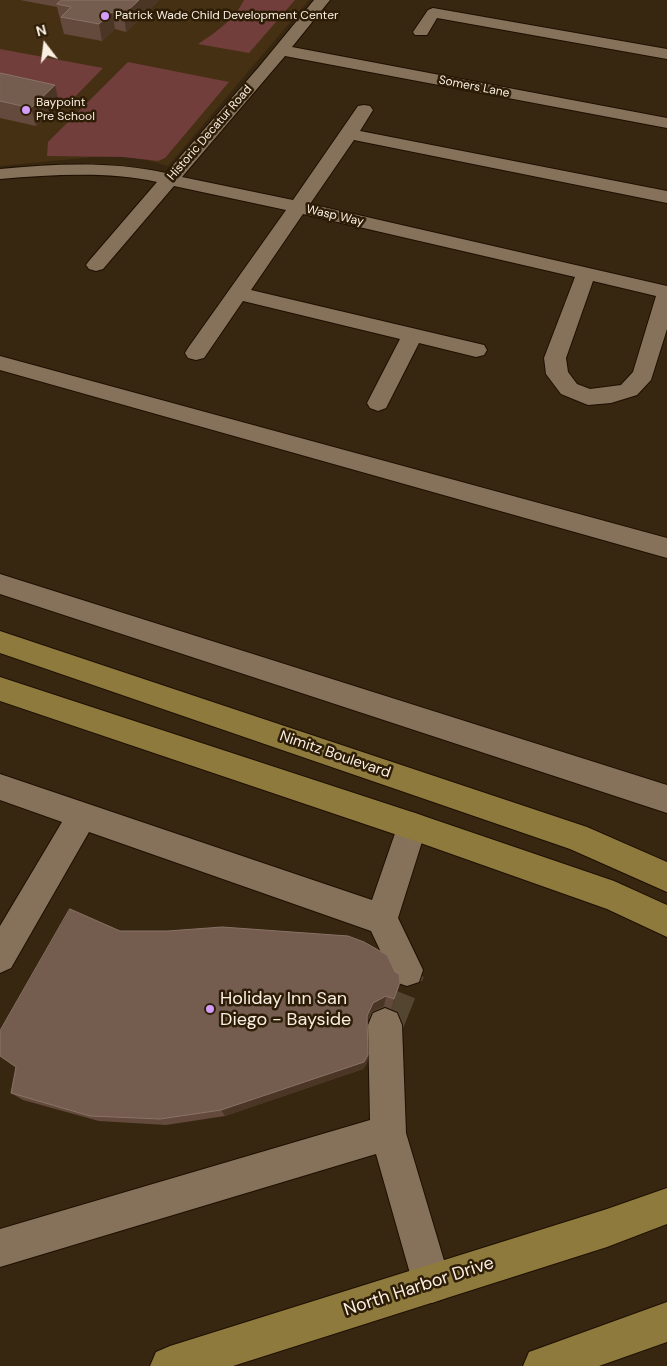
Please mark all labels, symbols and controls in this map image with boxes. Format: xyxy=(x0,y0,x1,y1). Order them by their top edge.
place label: Patrick Wade Child Development Center xyxy=(115,9,338,23)
marker: Patrick Wade Child Development Center xyxy=(99,10,111,22)
north arrow xyxy=(20,20,70,70)
text: N xyxy=(34,20,48,41)
street label: Somers Lane xyxy=(437,73,511,101)
street label: Historic Decatur Road xyxy=(165,83,255,183)
place label: Baypoint Pre School xyxy=(36,96,95,124)
marker: Baypoint Pre School xyxy=(20,104,32,116)
street label: Wasp Way xyxy=(305,202,365,230)
street label: Nimitz Boulevard xyxy=(277,728,393,782)
place label: Holiday Inn San Diego - Bayside xyxy=(220,988,351,1030)
marker: Holiday Inn San Diego - Bayside xyxy=(204,1003,216,1015)
street label: North Harbor Drive xyxy=(341,1253,497,1321)

